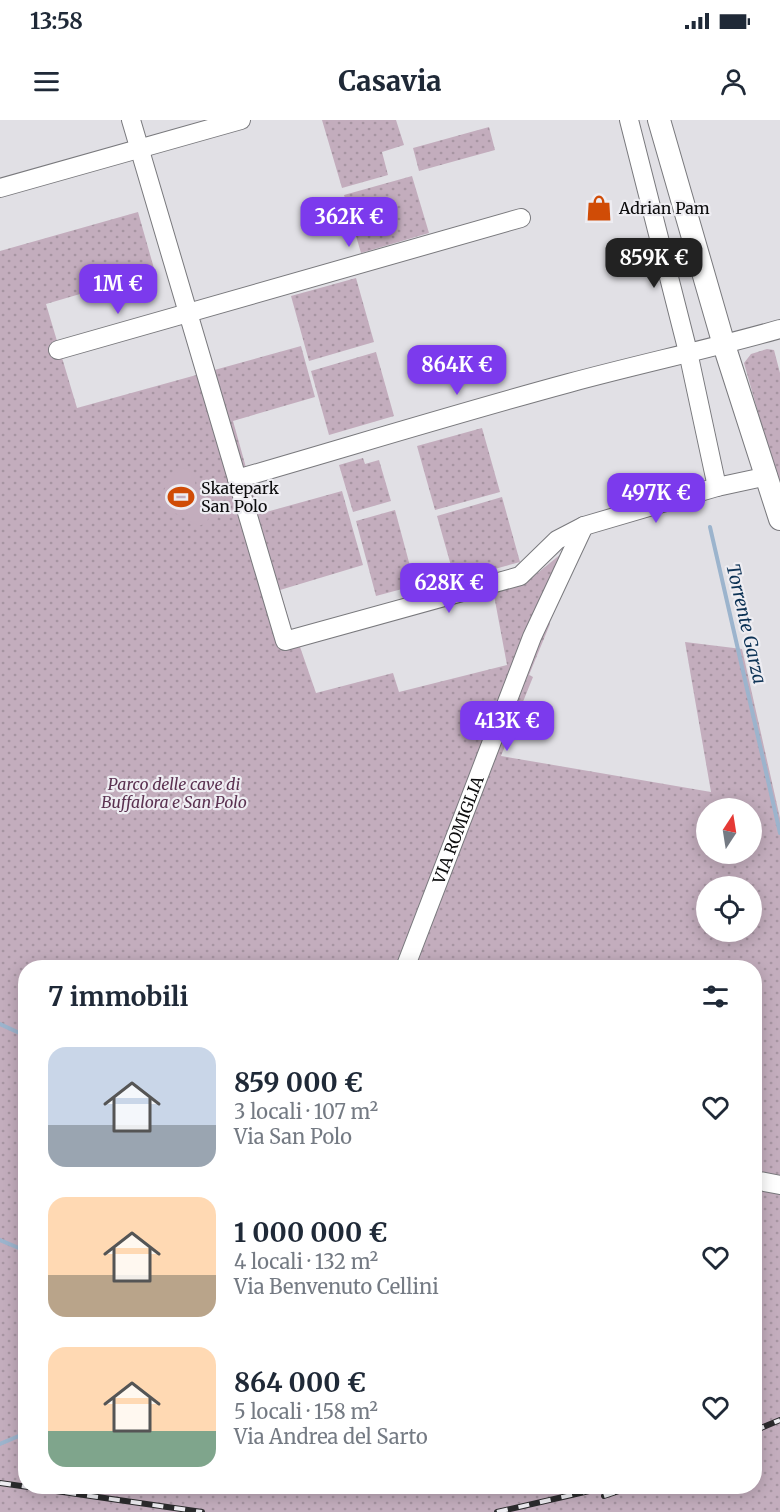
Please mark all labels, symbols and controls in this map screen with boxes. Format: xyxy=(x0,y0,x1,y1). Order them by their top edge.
text: 13:58 xyxy=(30,7,83,35)
text: Casavia xyxy=(338,64,442,98)
icon: menu xyxy=(30,65,63,98)
icon: person xyxy=(717,65,750,98)
shop icon: Adrian Pam xyxy=(584,193,614,223)
pin: 362K € xyxy=(300,197,398,248)
place label: Adrian Pam xyxy=(618,198,710,218)
text: 362K € xyxy=(315,204,384,229)
pin: 859K € xyxy=(605,238,703,289)
text: 859K € xyxy=(619,245,689,270)
pin: 1M € xyxy=(82,264,154,315)
text: 1M € xyxy=(93,271,143,296)
pin: 864K € xyxy=(408,345,506,396)
text: 864K € xyxy=(421,352,493,377)
pin: 497K € xyxy=(607,473,705,524)
place label: Skatepark San Polo xyxy=(201,478,280,516)
text: 497K € xyxy=(621,480,691,505)
sports icon: Skatepark San Polo xyxy=(166,482,196,512)
water label: Torrente Garza xyxy=(721,562,771,686)
pin: 628K € xyxy=(400,563,498,614)
text: 628K € xyxy=(414,570,484,595)
pin: 413K € xyxy=(458,701,556,752)
text: 413K € xyxy=(474,708,540,733)
street label: VIA ROMIGLIA xyxy=(428,772,488,888)
park label: Parco delle cave di Buffalora e San Polo xyxy=(101,774,247,812)
north arrow xyxy=(696,798,762,864)
map controls xyxy=(696,798,762,942)
button: locate xyxy=(696,876,762,942)
text: 7 immobili xyxy=(48,980,188,1013)
icon: filters xyxy=(699,980,732,1013)
text: 859 000 € xyxy=(234,1066,363,1099)
icon: home xyxy=(96,1071,168,1143)
icon: heart xyxy=(699,1091,732,1124)
text: 3 locali · 107 m² xyxy=(234,1099,378,1124)
text: Via San Polo xyxy=(234,1124,352,1149)
text: 1 000 000 € xyxy=(234,1216,388,1249)
icon: home xyxy=(96,1221,168,1293)
icon: heart xyxy=(699,1241,732,1274)
text: 4 locali · 132 m² xyxy=(234,1249,378,1274)
text: Via Benvenuto Cellini xyxy=(234,1274,439,1299)
text: 864 000 € xyxy=(234,1366,366,1399)
icon: home xyxy=(96,1371,168,1443)
icon: heart xyxy=(699,1391,732,1424)
text: 5 locali · 158 m² xyxy=(234,1399,378,1424)
text: Via Andrea del Sarto xyxy=(234,1424,428,1449)

